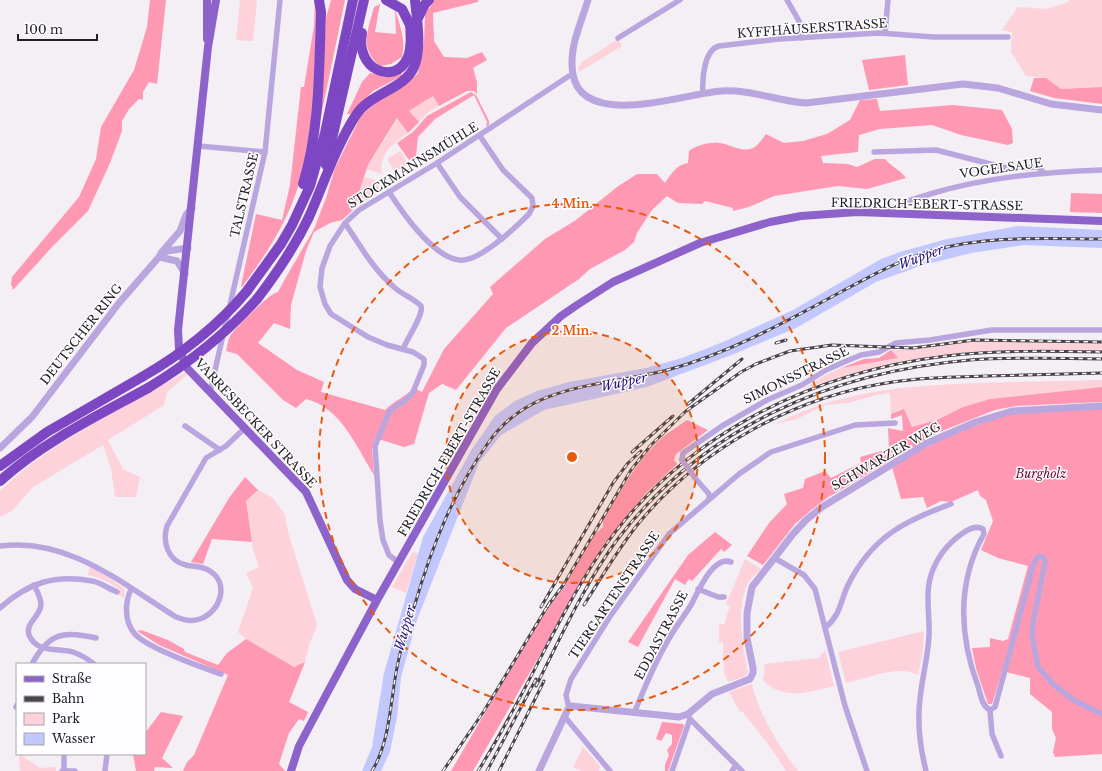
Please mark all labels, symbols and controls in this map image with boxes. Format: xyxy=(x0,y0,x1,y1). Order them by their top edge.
street label: KYFFHÄUSERSTRASSE xyxy=(736,14,888,41)
scale bar xyxy=(18,16,97,42)
text: 100 m xyxy=(24,22,63,37)
street label: STOCKMANNSMÜHLE xyxy=(344,117,481,211)
street label: TALSTRASSE xyxy=(227,151,261,239)
street label: VOGELSAUE xyxy=(958,155,1044,181)
street label: FRIEDRICH-EBERT-STRASSE xyxy=(831,195,1023,213)
text: 4 Min. xyxy=(551,196,593,211)
water label: Wupper xyxy=(896,241,947,273)
street label: DEUTSCHER RING xyxy=(37,280,126,388)
text: 2 Min. xyxy=(552,323,592,338)
street label: SIMONSSTRASSE xyxy=(741,343,851,407)
street label: VARRESBECKER STRASSE xyxy=(191,354,320,491)
street label: FRIEDRICH-EBERT-STRASSE xyxy=(394,365,504,539)
water label: Wupper xyxy=(599,369,650,395)
street label: SCHWARZER WEG xyxy=(829,418,944,493)
centre of rings xyxy=(565,450,579,464)
park label: Burgholz xyxy=(1015,466,1067,481)
street label: TIERGARTENSTRASSE xyxy=(566,528,663,662)
street label: EDDASTRASSE xyxy=(631,588,691,682)
water label: Wupper xyxy=(390,602,420,653)
legend xyxy=(16,663,146,755)
text: Straße xyxy=(52,671,92,686)
text: Bahn xyxy=(52,691,84,706)
text: Park xyxy=(52,711,80,726)
text: Wasser xyxy=(51,731,95,746)

